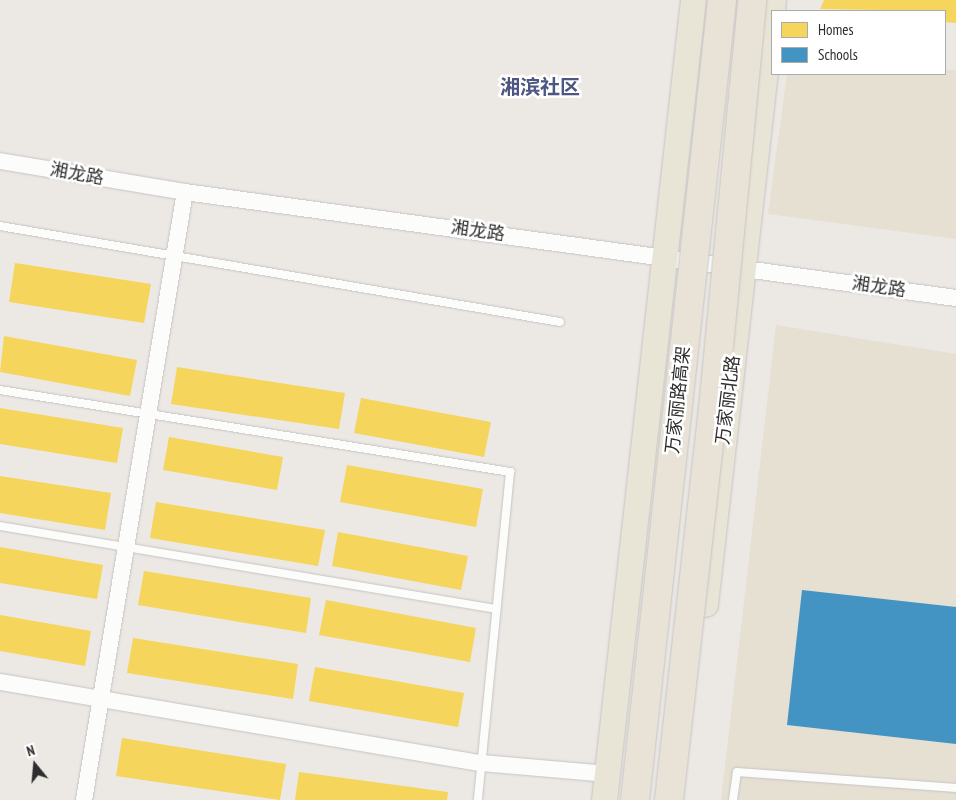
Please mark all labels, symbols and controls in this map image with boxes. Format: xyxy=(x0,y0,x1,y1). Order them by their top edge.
legend xyxy=(771,10,946,75)
text: Homes xyxy=(818,20,854,39)
text: Schools xyxy=(818,45,858,64)
district label: 湘滨社区 xyxy=(500,75,580,99)
street label: 湘龙路 xyxy=(49,159,105,189)
street label: 湘龙路 xyxy=(450,217,506,245)
street label: 湘龙路 xyxy=(851,273,907,301)
street label: 万家丽路高架 xyxy=(662,345,694,455)
street label: 万家丽北路 xyxy=(712,354,744,446)
north arrow xyxy=(10,740,60,790)
text: N xyxy=(24,741,37,760)

